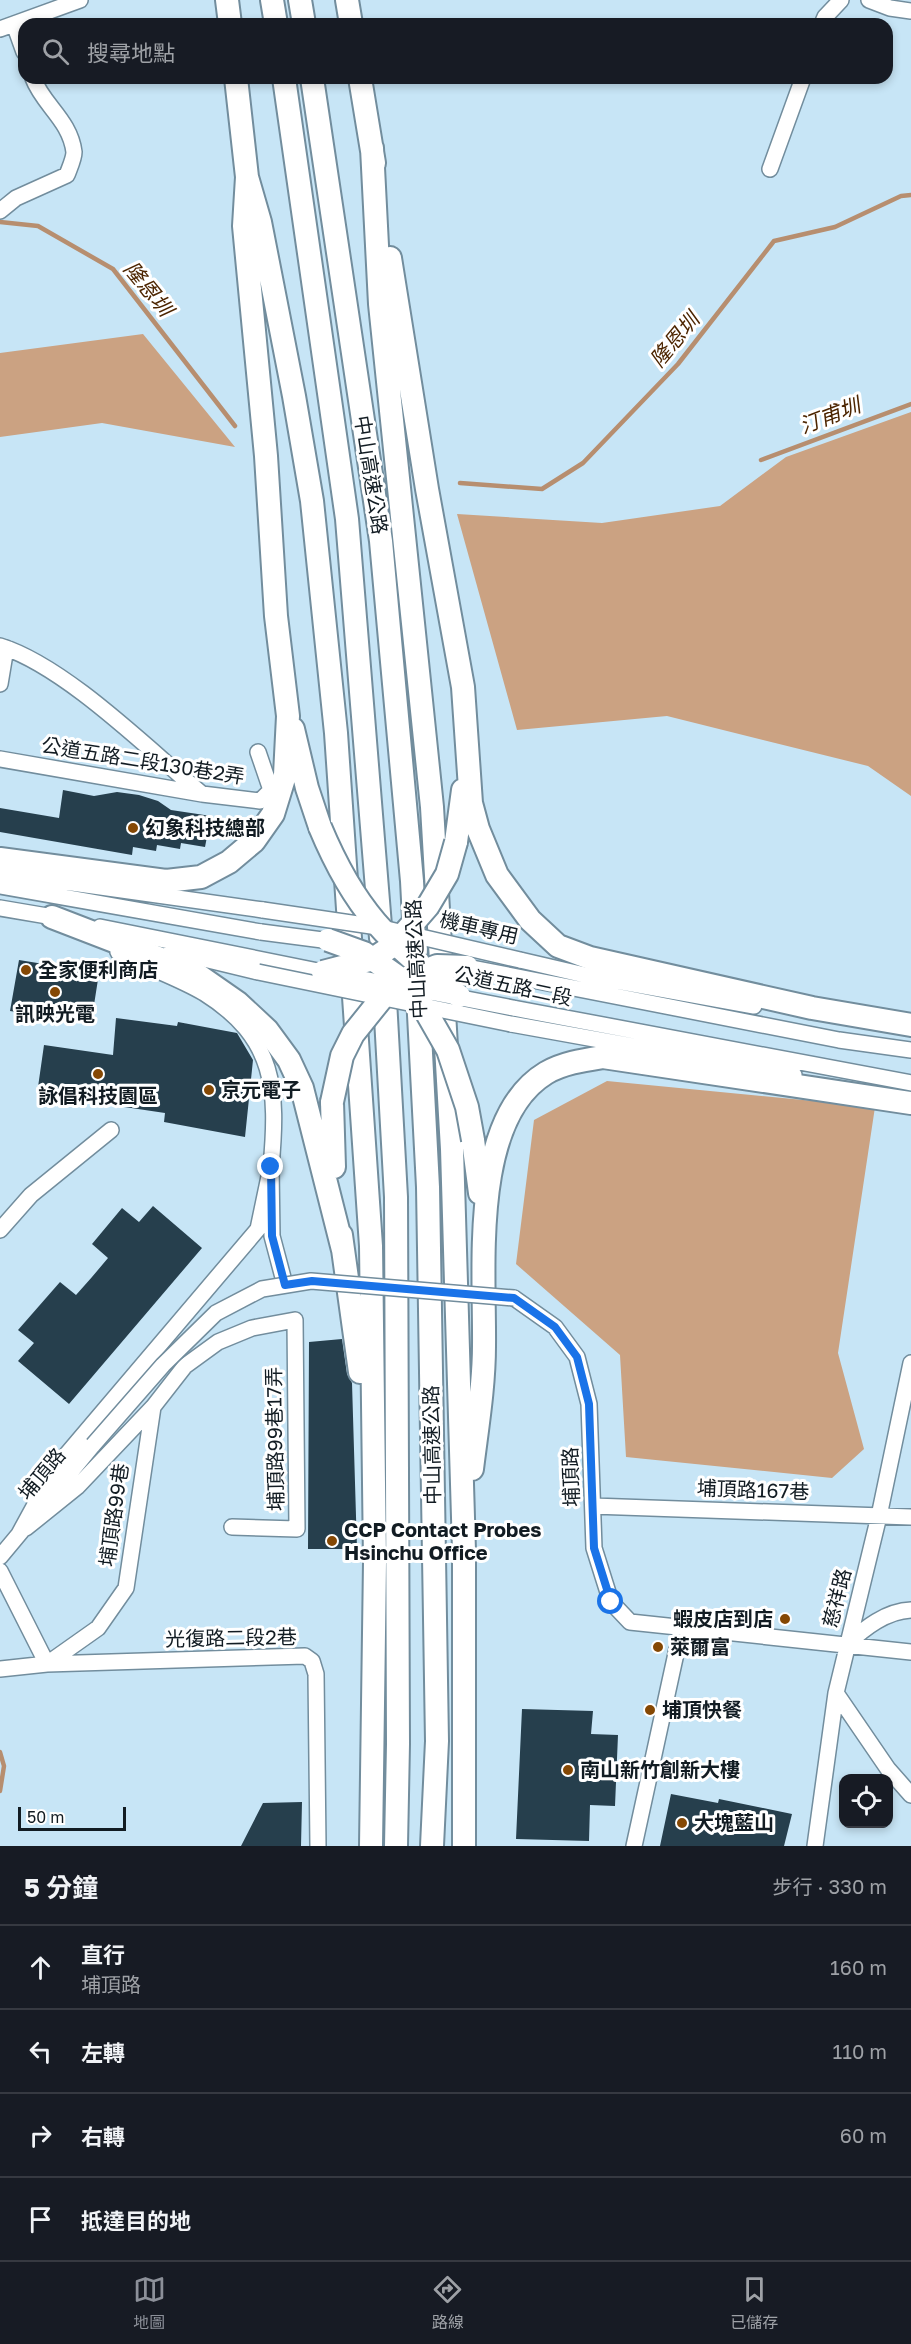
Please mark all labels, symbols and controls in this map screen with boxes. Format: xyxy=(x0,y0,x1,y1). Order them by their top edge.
search box xyxy=(18,18,893,84)
icon: search xyxy=(39,35,72,68)
text: 搜尋地點 xyxy=(87,39,175,66)
water label: 隆恩圳 xyxy=(119,256,181,323)
water label: 隆恩圳 xyxy=(644,305,706,372)
water label: 汀甫圳 xyxy=(796,391,867,438)
street label: 中山高速公路 xyxy=(351,414,393,536)
street label: 公道五路二段130巷2弄 xyxy=(40,732,246,788)
place label: 幻象科技總部 xyxy=(145,815,265,839)
marker: 幻象科技總部 xyxy=(126,821,140,835)
street label: 中山高速公路 xyxy=(400,899,430,1020)
street label: 機車專用 xyxy=(438,906,521,948)
place label: 全家便利商店 xyxy=(38,957,158,981)
street label: 公道五路二段 xyxy=(452,961,574,1009)
marker: 全家便利商店 xyxy=(19,963,33,977)
marker: 訊映光電 xyxy=(48,985,62,999)
place label: 訊映光電 xyxy=(15,1001,95,1025)
marker: 詠倡科技園區 xyxy=(91,1067,105,1081)
place label: 京元電子 xyxy=(221,1077,301,1101)
place label: 詠倡科技園區 xyxy=(38,1083,158,1107)
marker: 京元電子 xyxy=(202,1083,216,1097)
route end xyxy=(257,1153,283,1179)
street label: 埔頂路99巷17弄 xyxy=(261,1367,287,1511)
street label: 中山高速公路 xyxy=(418,1385,444,1505)
street label: 埔頂路 xyxy=(13,1443,70,1504)
street label: 埔頂路 xyxy=(557,1447,583,1507)
street label: 埔頂路99巷 xyxy=(94,1462,132,1568)
street label: 埔頂路167巷 xyxy=(696,1475,810,1503)
place label: CCP Contact Probes Hsinchu Office xyxy=(344,1517,541,1564)
marker: CCP Contact Probes Hsinchu Office xyxy=(325,1534,339,1548)
street label: 慈祥路 xyxy=(817,1566,855,1630)
route start xyxy=(597,1588,623,1614)
place label: 蝦皮店到店 xyxy=(673,1606,773,1630)
marker: 蝦皮店到店 xyxy=(778,1612,792,1626)
street label: 光復路二段2巷 xyxy=(165,1624,297,1650)
place label: 萊爾富 xyxy=(670,1634,730,1658)
marker: 萊爾富 xyxy=(651,1640,665,1654)
place label: 埔頂快餐 xyxy=(662,1697,742,1721)
marker: 埔頂快餐 xyxy=(643,1703,657,1717)
place label: 南山新竹創新大樓 xyxy=(580,1757,740,1781)
marker: 南山新竹創新大樓 xyxy=(561,1763,575,1777)
map controls xyxy=(839,1774,893,1828)
button: locate xyxy=(839,1774,893,1828)
scale bar xyxy=(18,1804,126,1832)
text: 50 m xyxy=(27,1807,64,1827)
place label: 大塊藍山 xyxy=(694,1810,774,1834)
marker: 大塊藍山 xyxy=(675,1816,689,1830)
text: 5 分鐘 xyxy=(24,1872,98,1903)
text: 步行 · 330 m xyxy=(773,1874,887,1898)
text: 直行 xyxy=(81,1941,125,1968)
icon: ahead xyxy=(24,1951,57,1984)
text: 160 m xyxy=(830,1955,887,1979)
text: 埔頂路 xyxy=(81,1972,141,1996)
icon: left xyxy=(24,2035,57,2068)
text: 左轉 xyxy=(81,2039,125,2066)
text: 110 m xyxy=(833,2039,887,2063)
icon: right xyxy=(24,2119,57,2152)
text: 右轉 xyxy=(81,2123,125,2150)
text: 60 m xyxy=(840,2123,887,2147)
icon: arrive xyxy=(24,2203,57,2236)
text: 抵達目的地 xyxy=(81,2207,191,2234)
tab: 地圖 xyxy=(133,2273,166,2333)
tab: 路線 xyxy=(431,2273,464,2333)
tab: 已儲存 xyxy=(730,2273,778,2333)

